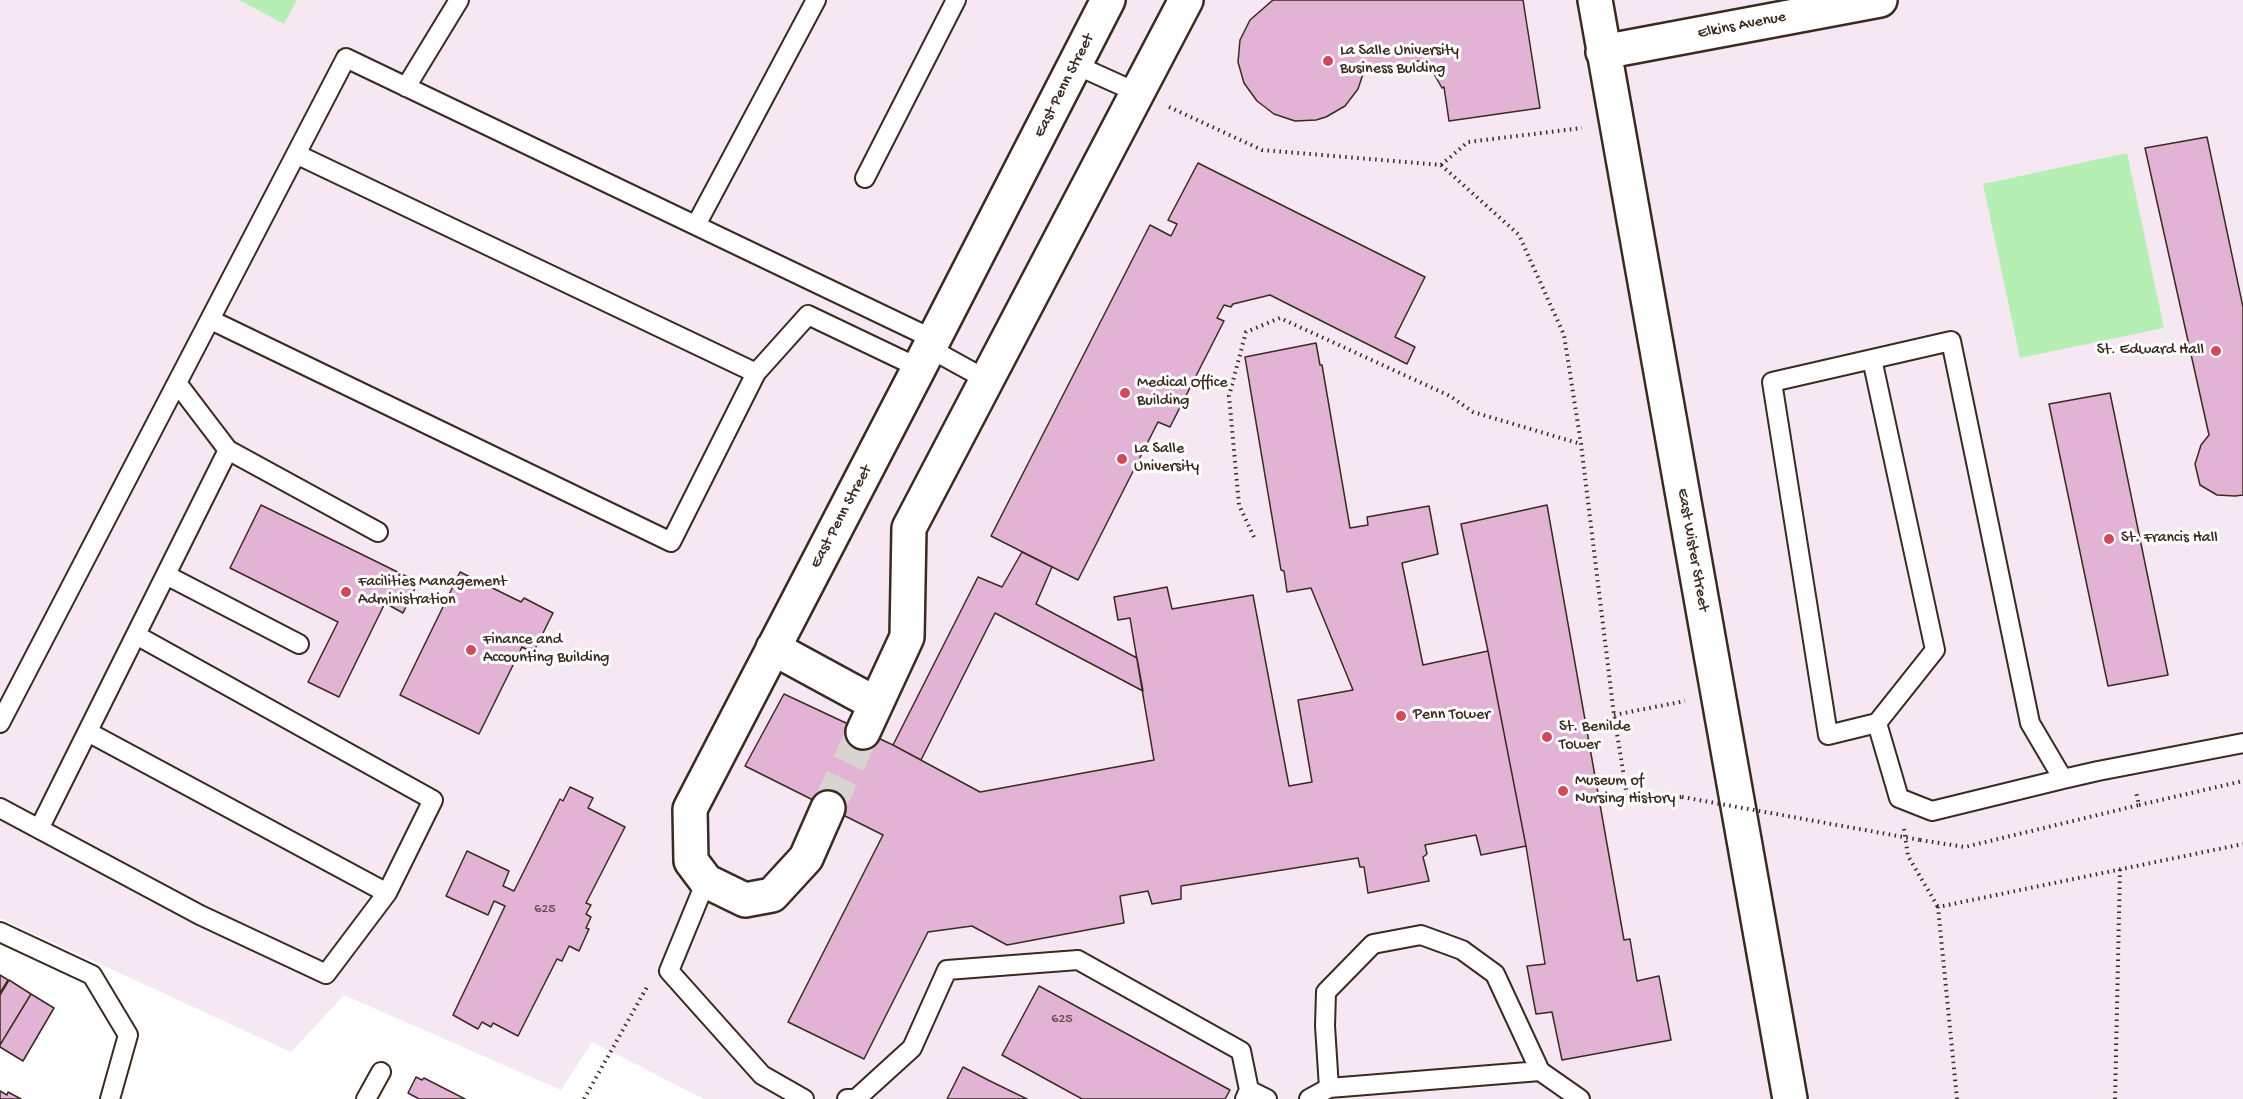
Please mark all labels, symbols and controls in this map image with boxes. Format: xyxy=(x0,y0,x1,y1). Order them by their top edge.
street label: Elkins Avenue xyxy=(1696,8,1788,44)
street label: East Penn Street xyxy=(1031,31,1099,141)
place label: La Salle University Business Bulding xyxy=(1340,42,1459,80)
marker: La Salle University Business Bulding xyxy=(1321,54,1335,68)
place label: St. Edward Hall xyxy=(2097,341,2204,361)
marker: St. Edward Hall xyxy=(2209,344,2223,358)
place label: Medical Office Building xyxy=(1137,374,1227,412)
marker: Medical Office Building xyxy=(1118,386,1132,400)
place label: La Salle University xyxy=(1134,440,1199,478)
marker: La Salle University xyxy=(1115,452,1129,466)
street label: East Penn Street xyxy=(807,462,877,572)
street label: East Wister Street xyxy=(1672,487,1712,613)
place label: St. Francis Hall xyxy=(2121,529,2218,549)
marker: St. Francis Hall xyxy=(2102,532,2116,546)
place label: Facilities Management Administration xyxy=(358,573,506,611)
marker: Facilities Management Administration xyxy=(339,585,353,599)
place label: Finance and Accounting Building xyxy=(483,631,609,669)
marker: Finance and Accounting Building xyxy=(464,643,478,657)
place label: Penn Tower xyxy=(1413,706,1490,726)
marker: Penn Tower xyxy=(1394,709,1408,723)
place label: St. Benilde Tower xyxy=(1559,718,1630,756)
marker: St. Benilde Tower xyxy=(1540,730,1554,744)
place label: Museum of Nursing History xyxy=(1575,772,1675,810)
marker: Museum of Nursing History xyxy=(1556,784,1570,798)
house number: 625 xyxy=(534,902,556,918)
house number: 625 xyxy=(1051,1012,1073,1028)

